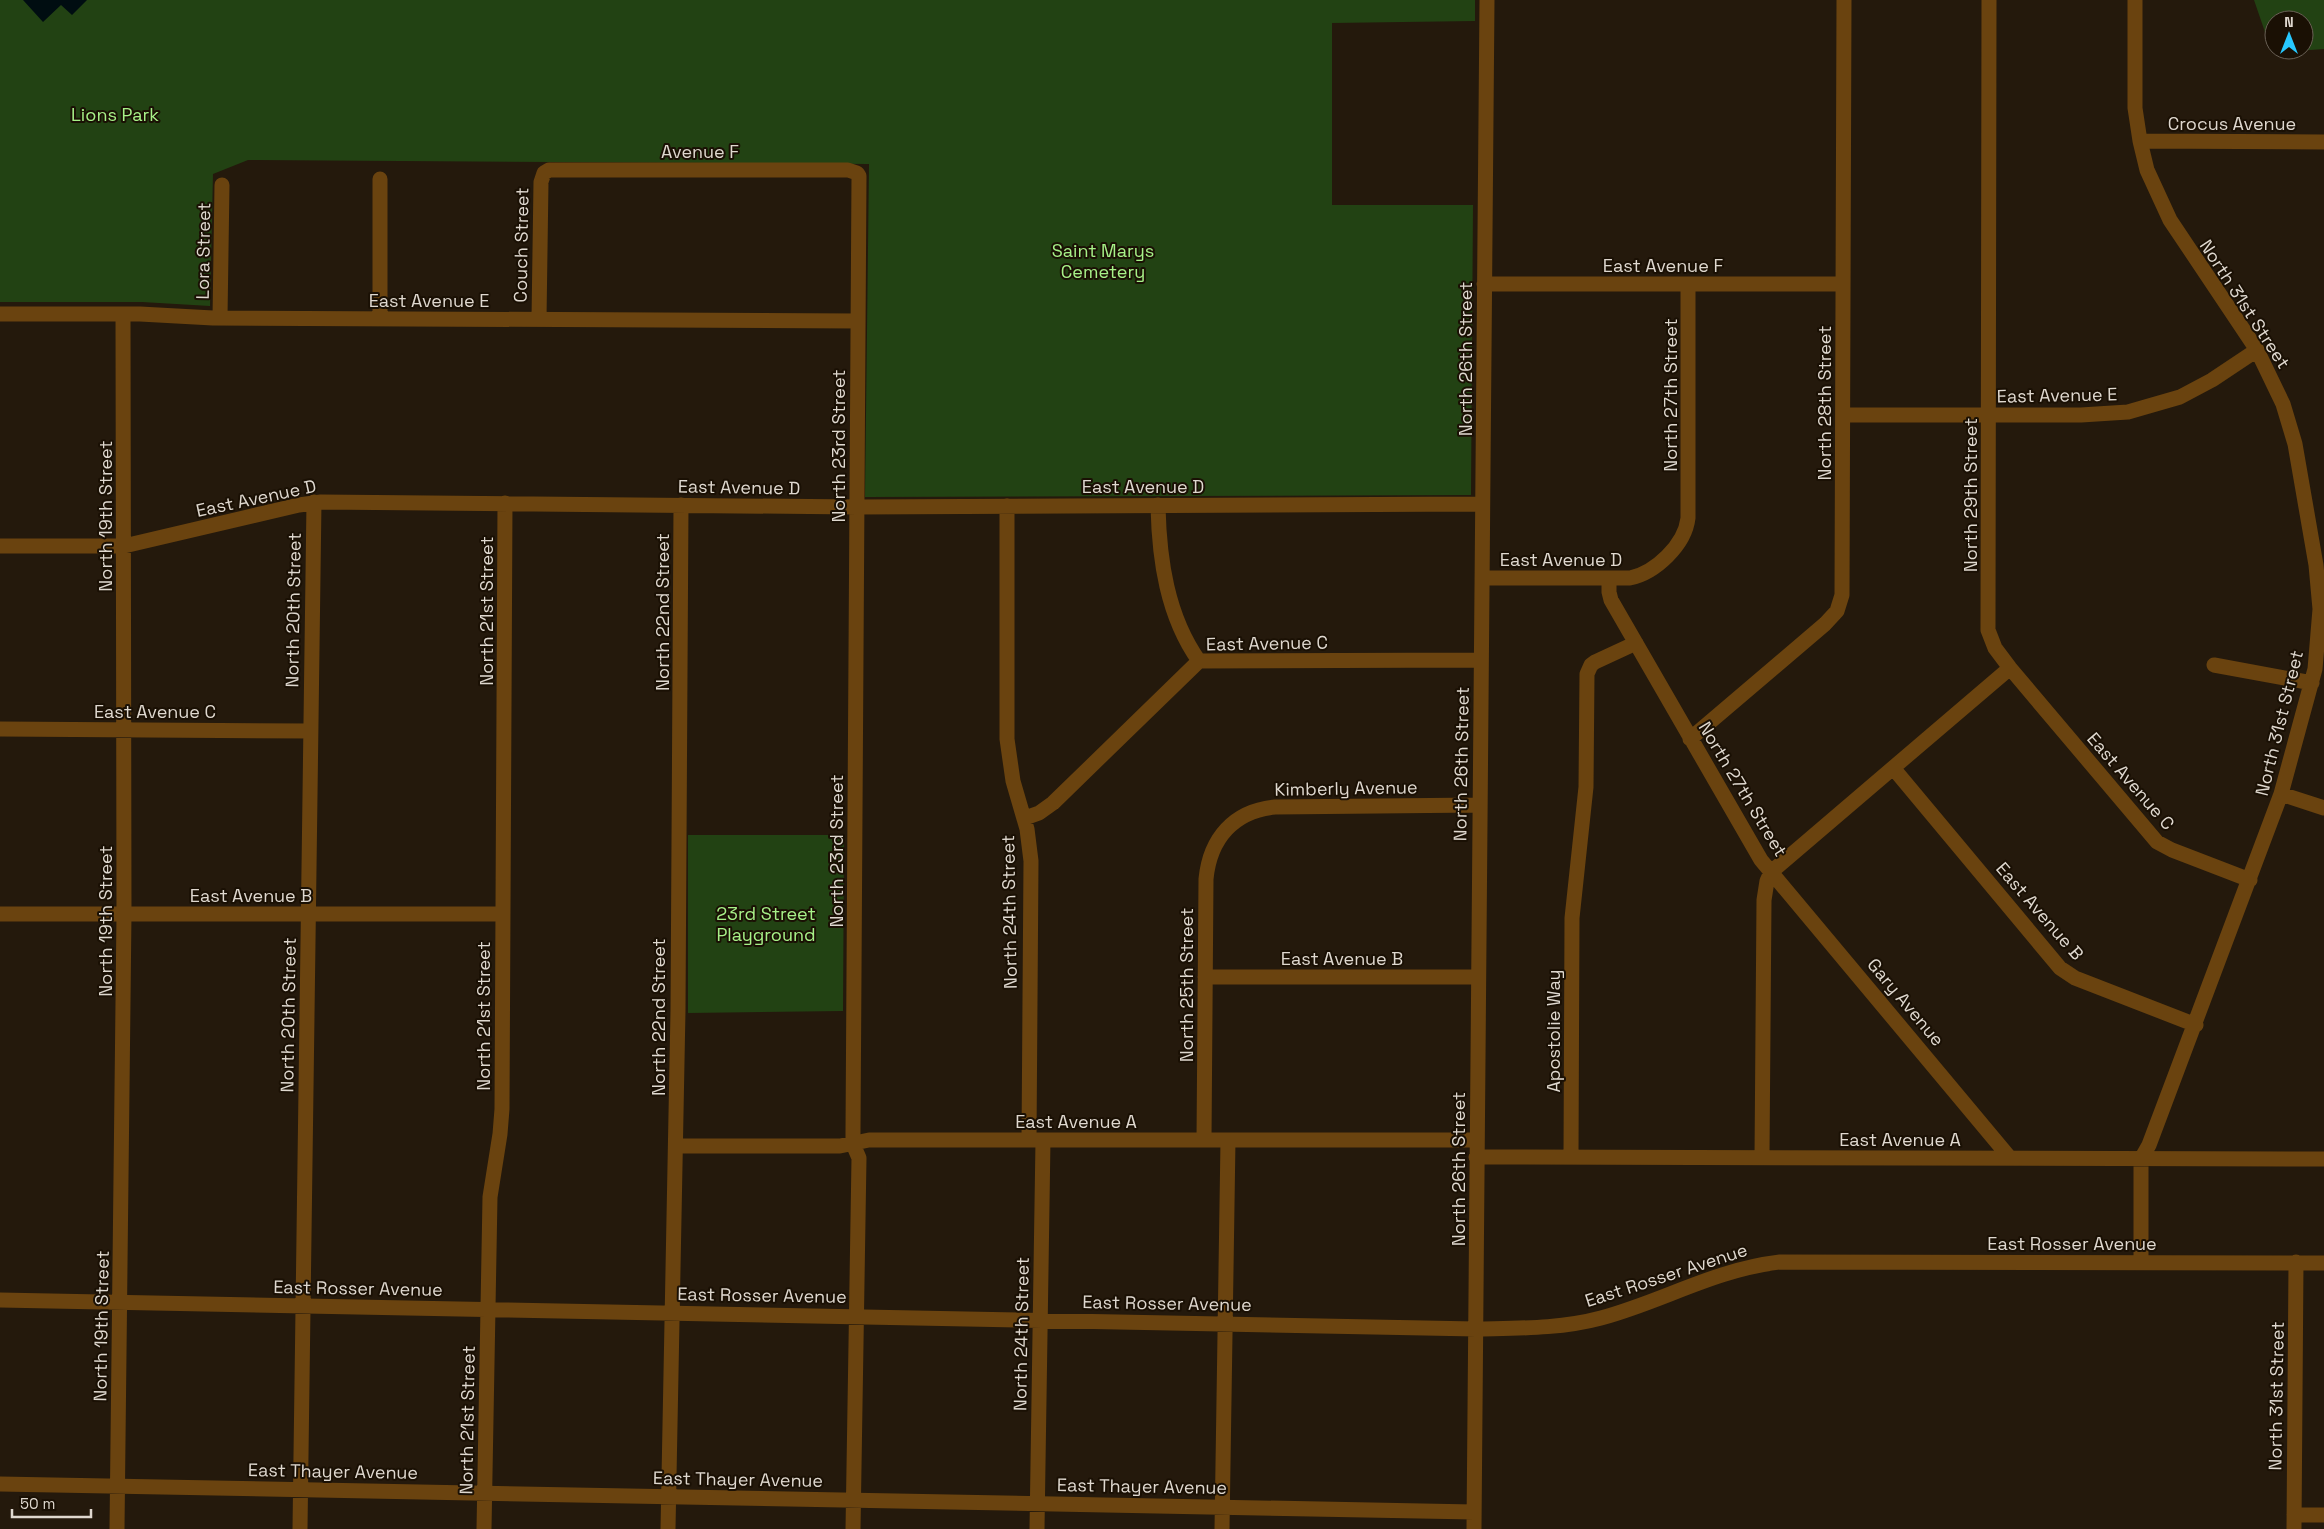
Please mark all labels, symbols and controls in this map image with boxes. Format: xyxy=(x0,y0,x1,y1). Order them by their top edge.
north arrow xyxy=(2264,10,2314,60)
text: N xyxy=(2284,13,2294,31)
park label: Lions Park xyxy=(71,103,159,126)
street label: Crocus Avenue xyxy=(2168,112,2296,135)
street label: Avenue F xyxy=(661,140,739,163)
street label: Couch Street xyxy=(508,187,534,303)
street label: Lora Street xyxy=(191,202,215,300)
street label: North 31st Street xyxy=(2195,235,2295,373)
park label: Saint Marys Cemetery xyxy=(1052,239,1154,283)
street label: East Avenue F xyxy=(1603,254,1723,277)
street label: North 26th Street xyxy=(1454,282,1477,436)
street label: East Avenue E xyxy=(369,289,489,312)
street label: North 27th Street xyxy=(1659,318,1682,472)
street label: North 28th Street xyxy=(1813,326,1836,480)
street label: North 23rd Street xyxy=(827,369,850,523)
street label: East Avenue E xyxy=(1996,382,2118,408)
street label: North 29th Street xyxy=(1959,418,1982,572)
street label: North 19th Street xyxy=(94,440,117,592)
street label: East Avenue D xyxy=(194,474,318,522)
street label: East Avenue D xyxy=(678,474,800,500)
street label: East Avenue D xyxy=(1082,475,1204,498)
street label: North 20th Street xyxy=(280,532,306,688)
street label: North 22nd Street xyxy=(651,533,674,691)
street label: North 21st Street xyxy=(475,536,498,686)
street label: East Avenue D xyxy=(1500,548,1622,571)
street label: East Avenue C xyxy=(1206,630,1328,656)
street label: North 31st Street xyxy=(2250,648,2308,798)
street label: North 26th Street xyxy=(1448,686,1474,842)
street label: East Avenue C xyxy=(94,700,216,723)
street label: North 27th Street xyxy=(1694,717,1792,861)
street label: East Avenue C xyxy=(2082,727,2180,835)
street label: North 23rd Street xyxy=(825,774,848,928)
street label: Kimberly Avenue xyxy=(1274,775,1418,801)
street label: North 24th Street xyxy=(996,835,1022,989)
street label: North 19th Street xyxy=(94,845,117,997)
street label: East Avenue B xyxy=(1991,857,2089,965)
street label: East Avenue B xyxy=(190,884,312,907)
park label: 23rd Street Playground xyxy=(716,902,816,946)
street label: North 25th Street xyxy=(1175,908,1198,1062)
street label: North 20th Street xyxy=(275,937,301,1093)
street label: North 22nd Street xyxy=(647,938,670,1096)
street label: North 21st Street xyxy=(472,941,495,1091)
street label: East Avenue B xyxy=(1281,947,1403,970)
street label: Gary Avenue xyxy=(1862,953,1950,1051)
street label: Apostolie Way xyxy=(1542,969,1565,1093)
street label: North 26th Street xyxy=(1447,1092,1470,1246)
street label: East Avenue A xyxy=(1015,1110,1137,1133)
street label: East Avenue A xyxy=(1839,1128,1961,1151)
street label: East Rosser Avenue xyxy=(1987,1232,2157,1255)
street label: East Rosser Avenue xyxy=(1582,1238,1750,1312)
street label: North 19th Street xyxy=(88,1250,114,1402)
street label: North 24th Street xyxy=(1008,1257,1034,1411)
street label: East Rosser Avenue xyxy=(273,1275,443,1301)
street label: East Rosser Avenue xyxy=(677,1282,847,1308)
street label: East Rosser Avenue xyxy=(1082,1290,1252,1316)
street label: North 31st Street xyxy=(2263,1321,2289,1471)
street label: North 21st Street xyxy=(454,1345,480,1495)
street label: East Thayer Avenue xyxy=(248,1458,418,1484)
street label: East Thayer Avenue xyxy=(653,1466,823,1492)
street label: East Thayer Avenue xyxy=(1057,1473,1227,1499)
scale bar xyxy=(12,1486,91,1518)
text: 50 m xyxy=(20,1494,55,1513)

